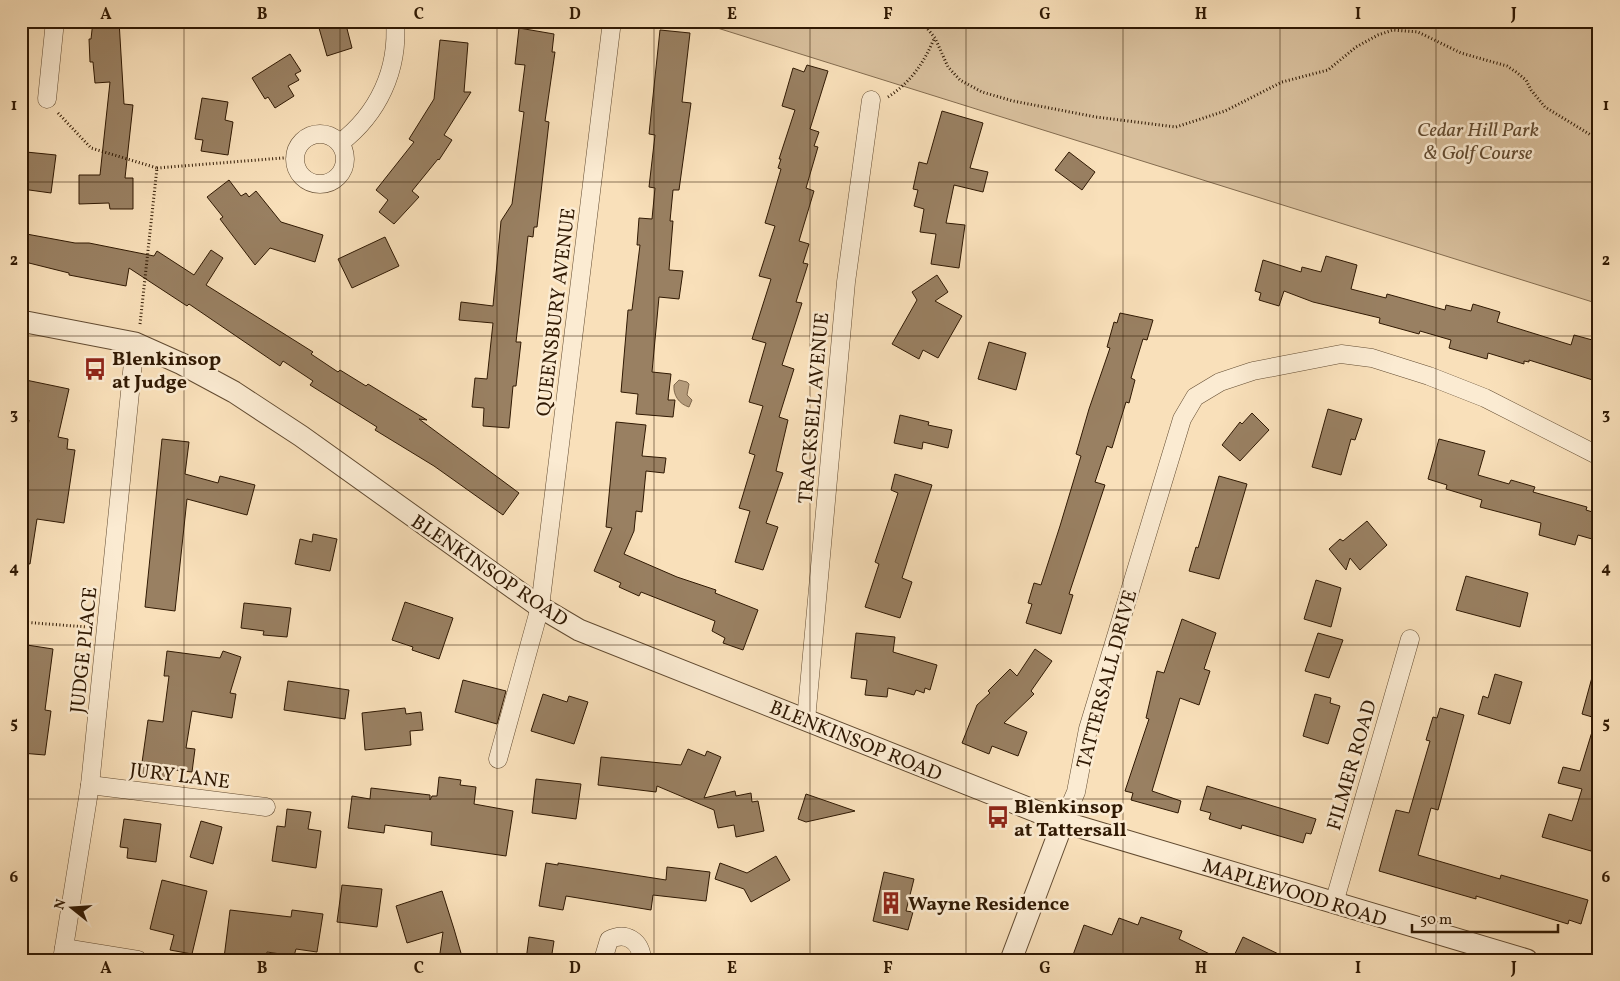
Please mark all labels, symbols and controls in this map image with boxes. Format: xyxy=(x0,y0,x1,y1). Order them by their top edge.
text: A xyxy=(100,4,112,26)
text: B xyxy=(257,4,268,26)
text: C xyxy=(414,4,424,26)
text: D xyxy=(569,4,581,26)
text: E xyxy=(727,4,737,26)
text: F xyxy=(883,4,893,26)
text: G xyxy=(1039,4,1051,26)
text: H xyxy=(1195,4,1207,26)
text: I xyxy=(1355,4,1361,26)
text: J xyxy=(1510,4,1517,26)
text: 1 xyxy=(11,95,17,117)
text: 1 xyxy=(1603,95,1609,117)
park label: Cedar Hill Park & Golf Course xyxy=(1417,117,1539,168)
street label: QUEENSBURY AVENUE xyxy=(530,206,584,418)
text: 2 xyxy=(10,250,18,272)
text: 2 xyxy=(1602,250,1610,272)
street label: TRACKSELL AVENUE xyxy=(793,311,837,505)
place label: Blenkinsop at Judge xyxy=(112,346,221,397)
bus stop icon: Blenkinsop at Judge xyxy=(82,356,108,382)
text: 3 xyxy=(10,404,18,426)
text: 3 xyxy=(1602,404,1610,426)
street label: BLENKINSOP ROAD xyxy=(405,509,573,635)
text: 4 xyxy=(9,558,19,580)
text: 4 xyxy=(1601,558,1611,580)
street label: JUDGE PLACE xyxy=(64,586,106,715)
street label: TATTERSALL DRIVE xyxy=(1071,587,1145,772)
street label: BLENKINSOP ROAD xyxy=(765,694,946,789)
street label: FILMER ROAD xyxy=(1321,697,1385,834)
text: 5 xyxy=(10,713,18,735)
text: 5 xyxy=(1602,713,1610,735)
street label: JURY LANE xyxy=(128,757,232,797)
place label: Blenkinsop at Tattersall xyxy=(1014,794,1127,845)
bus stop icon: Blenkinsop at Tattersall xyxy=(985,804,1011,830)
street label: MAPLEWOOD ROAD xyxy=(1199,853,1390,935)
text: 6 xyxy=(10,867,19,889)
text: 6 xyxy=(1602,867,1611,889)
north arrow xyxy=(48,884,98,934)
building icon: Wayne Residence xyxy=(878,890,904,916)
place label: Wayne Residence xyxy=(908,891,1069,919)
text: N xyxy=(50,897,72,912)
scale bar xyxy=(1412,901,1559,933)
text: 50 m xyxy=(1420,910,1452,931)
text: A xyxy=(100,958,112,980)
text: B xyxy=(257,958,268,980)
text: C xyxy=(414,958,424,980)
text: D xyxy=(569,958,581,980)
text: E xyxy=(727,958,737,980)
text: F xyxy=(883,958,893,980)
text: G xyxy=(1039,958,1051,980)
text: H xyxy=(1195,958,1207,980)
text: I xyxy=(1355,958,1361,980)
text: J xyxy=(1510,958,1517,980)

